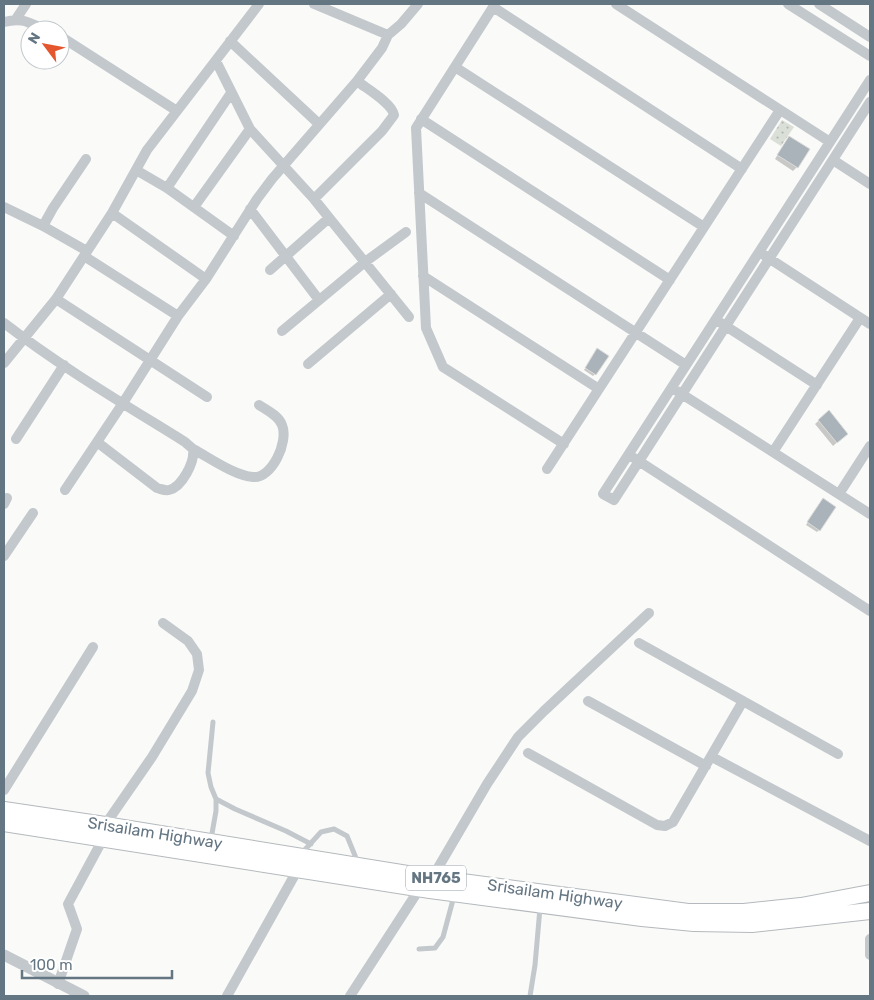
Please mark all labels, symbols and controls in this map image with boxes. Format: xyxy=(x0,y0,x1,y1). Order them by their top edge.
north arrow xyxy=(20,20,70,70)
text: N xyxy=(25,30,44,47)
street label: Srisailam Highway xyxy=(86,813,224,853)
road number: NH765 xyxy=(406,866,466,890)
street label: Srisailam Highway xyxy=(486,875,624,913)
scale bar xyxy=(22,948,172,980)
text: 100 m xyxy=(30,956,72,974)

